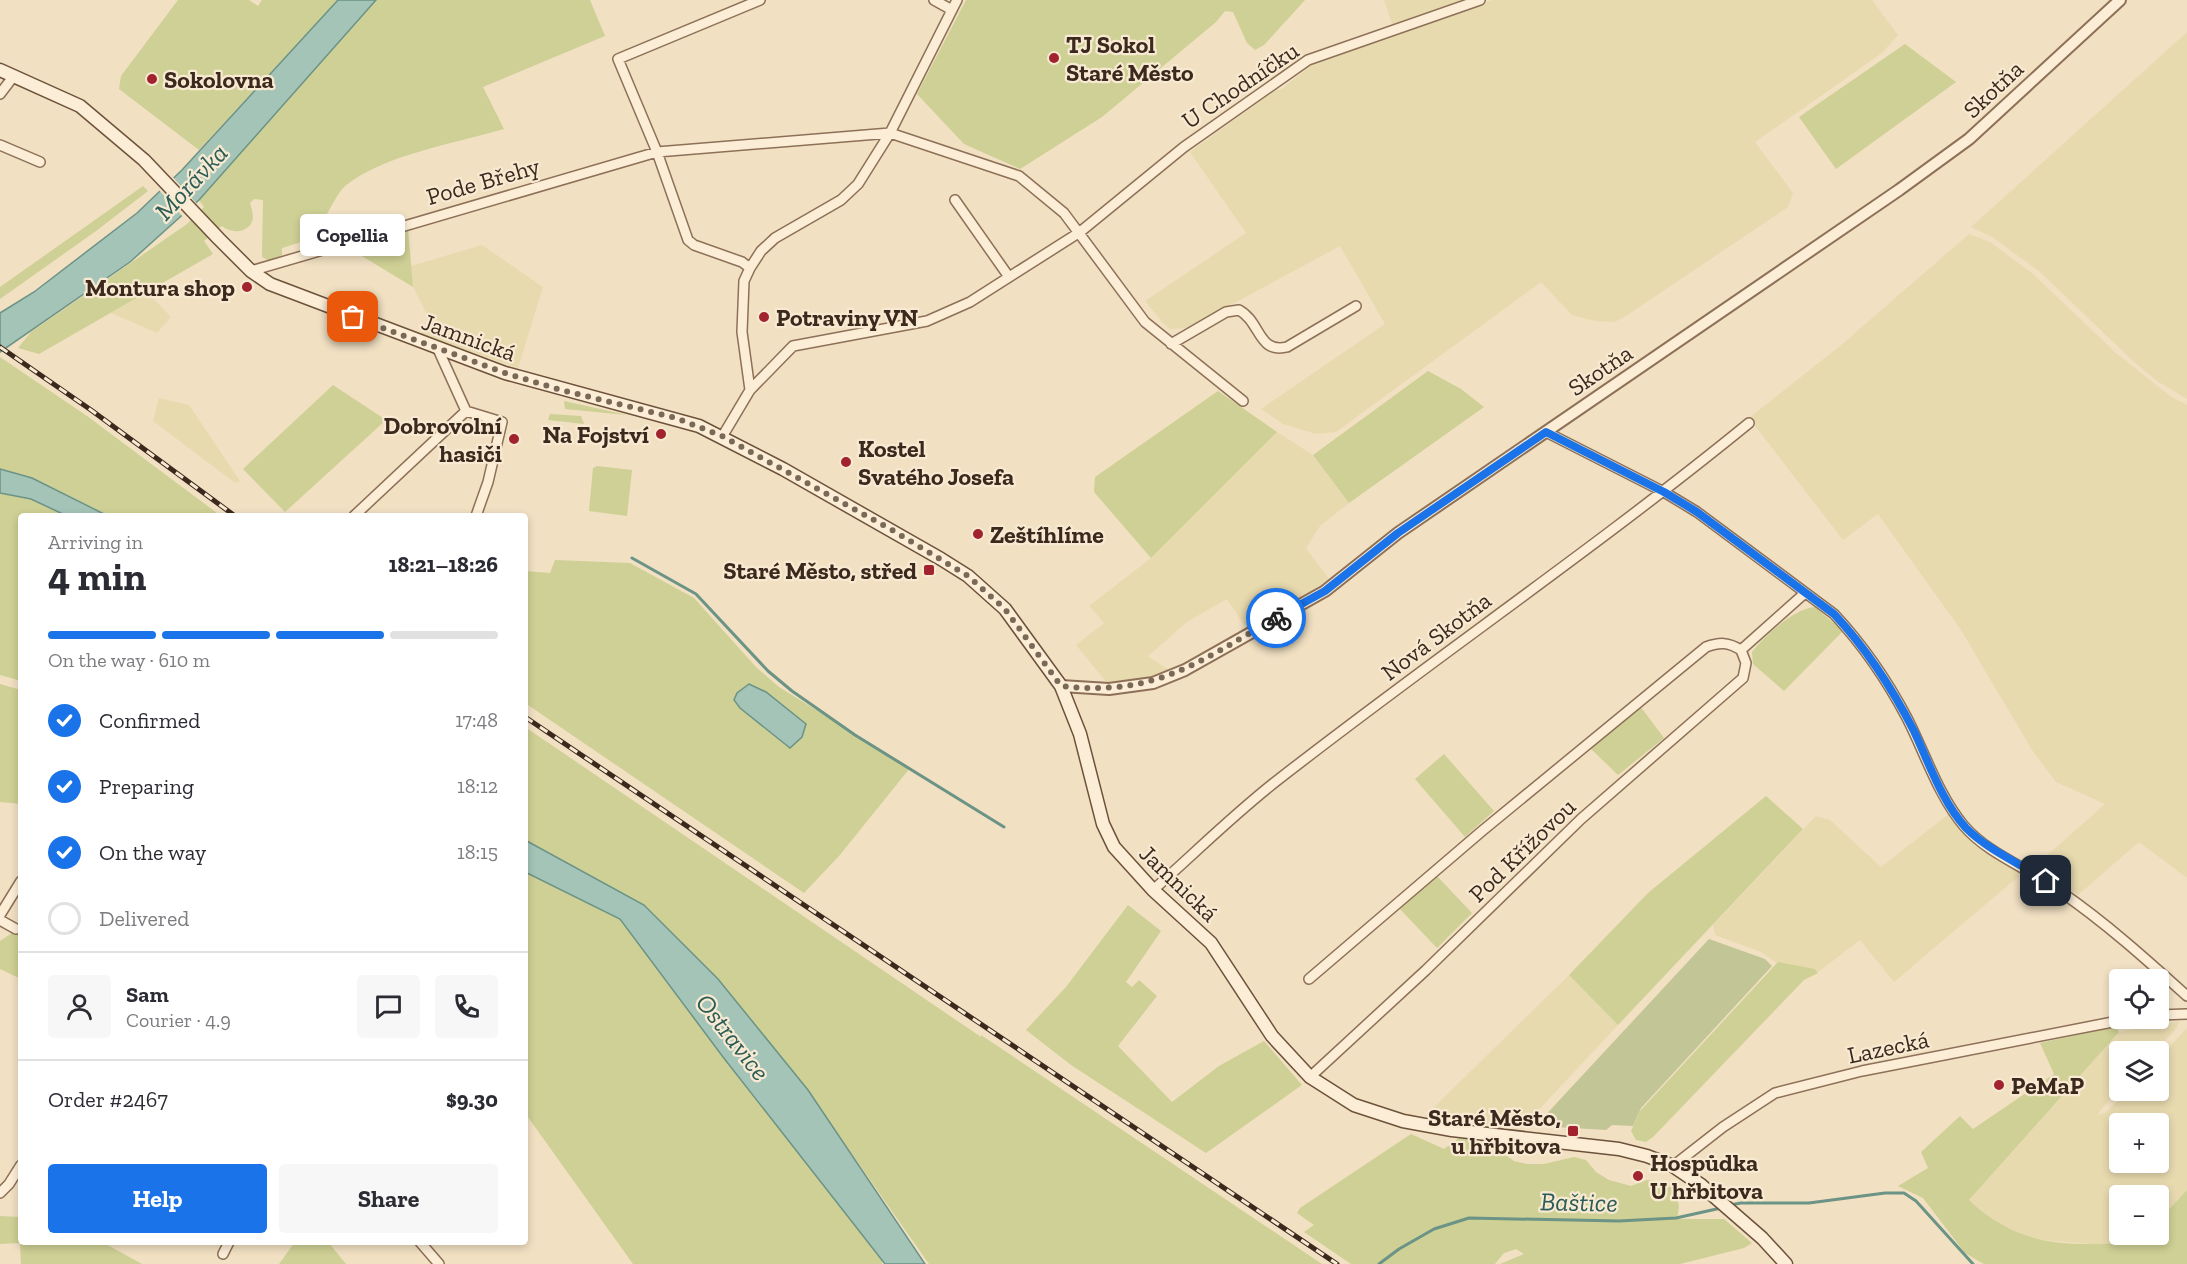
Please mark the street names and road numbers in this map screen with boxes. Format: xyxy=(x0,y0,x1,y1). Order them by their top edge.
street label: U Chodníčku xyxy=(1176,35,1304,135)
street label: Skotňa xyxy=(1957,54,2029,124)
street label: Pode Břehy xyxy=(423,151,544,211)
street label: Jamnická xyxy=(418,307,520,368)
street label: Skotňa xyxy=(1562,338,1638,402)
street label: Nová Skotňa xyxy=(1375,585,1497,687)
street label: Pod Křížovou xyxy=(1463,792,1582,908)
street label: Jamnická xyxy=(1134,838,1225,928)
street label: Lazecká xyxy=(1845,1024,1932,1070)

